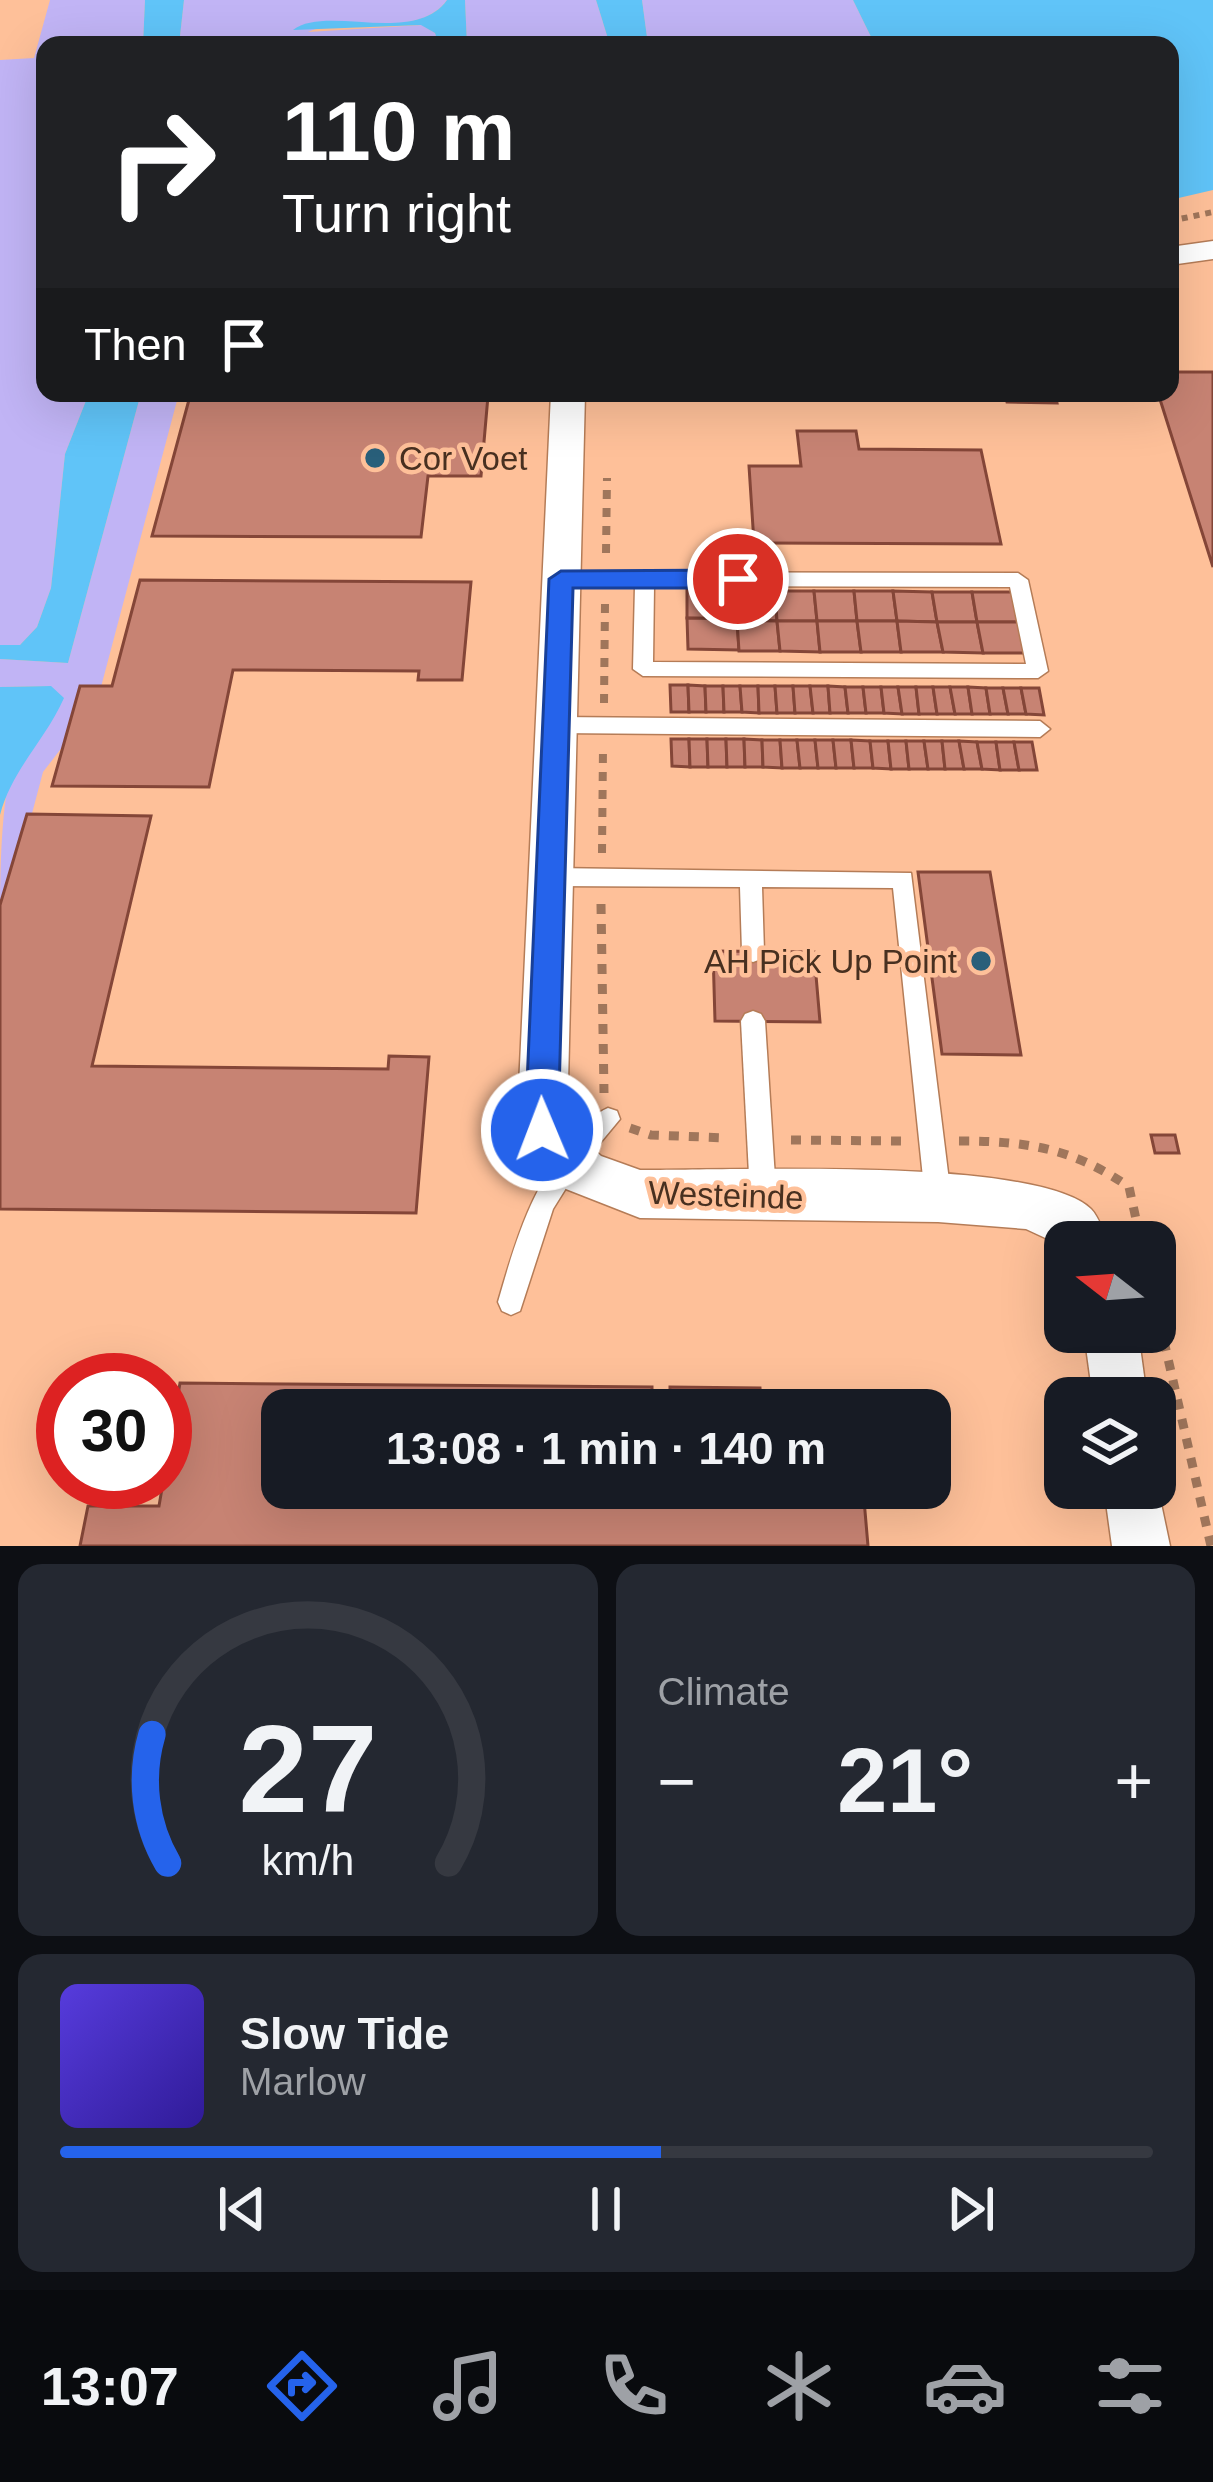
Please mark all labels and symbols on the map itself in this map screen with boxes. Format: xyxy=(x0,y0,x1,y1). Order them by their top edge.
place label: Cor Voet xyxy=(399,440,527,477)
marker: Cor Voet xyxy=(362,445,388,471)
pin xyxy=(687,528,789,630)
place label: AH Pick Up Point xyxy=(704,943,957,980)
marker: AH Pick Up Point xyxy=(968,948,994,974)
position arrow xyxy=(479,1067,605,1193)
street label: Westeinde xyxy=(648,1174,804,1216)
north arrow xyxy=(1044,1221,1176,1353)
speed limit sign: 30 xyxy=(36,1353,192,1509)

